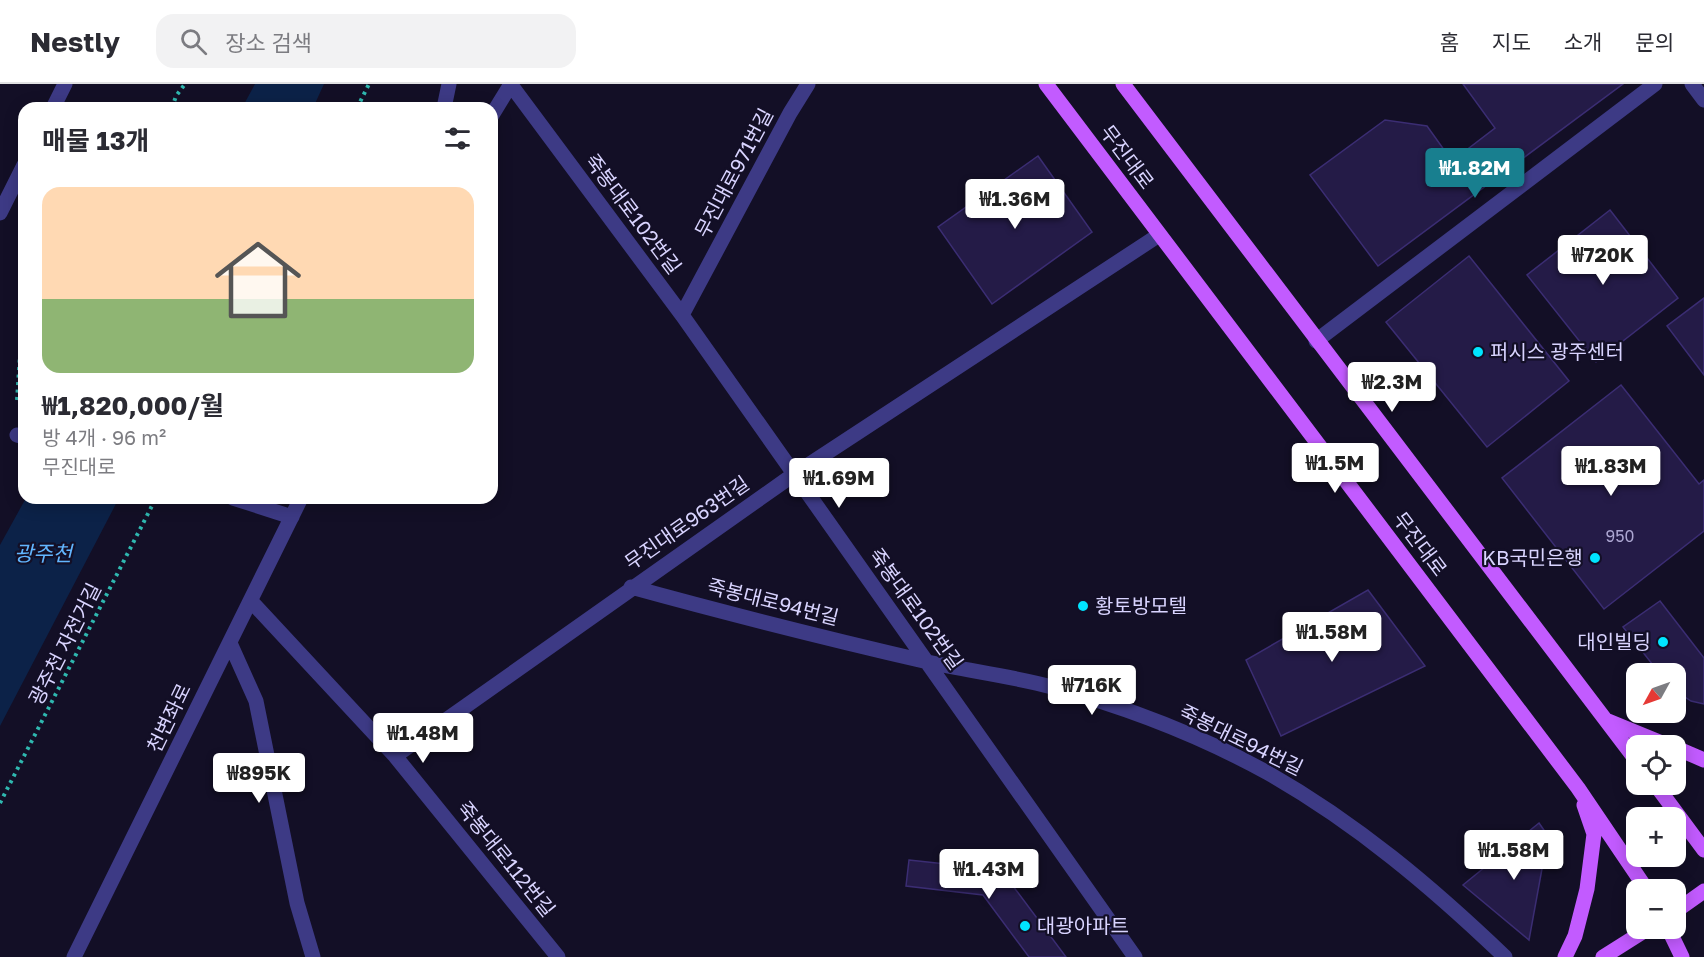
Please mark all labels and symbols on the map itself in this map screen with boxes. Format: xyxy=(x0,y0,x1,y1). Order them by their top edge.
street label: 무진대로971번길 xyxy=(689,104,777,241)
street label: 무진대로 xyxy=(1096,120,1160,193)
pin: ₩1.82M xyxy=(1426,148,1524,199)
street label: 죽봉대로102번길 xyxy=(581,149,687,278)
pin: ₩1.36M xyxy=(966,179,1064,230)
pin: ₩720K xyxy=(1561,235,1645,286)
place label: 퍼시스 광주센터 xyxy=(1490,339,1624,363)
marker: 퍼시스 광주센터 xyxy=(1471,345,1485,359)
pin: ₩2.3M xyxy=(1350,362,1434,413)
pin: ₩1.5M xyxy=(1293,443,1377,494)
pin: ₩1.83M xyxy=(1562,446,1660,497)
pin: ₩1.69M xyxy=(790,458,888,509)
street label: 무진대로963번길 xyxy=(620,470,753,574)
street label: 무진대로 xyxy=(1389,507,1453,580)
house number: 950 xyxy=(1606,526,1634,546)
water label: 광주천 xyxy=(14,540,75,566)
street label: 죽봉대로102번길 xyxy=(865,543,969,674)
place label: KB국민은행 xyxy=(1482,545,1583,569)
marker: KB국민은행 xyxy=(1588,551,1602,565)
street label: 죽봉대로94번길 xyxy=(705,573,841,629)
street label: 광주천 자전거길 xyxy=(23,578,105,709)
place label: 황토방모텔 xyxy=(1095,593,1187,617)
marker: 황토방모텔 xyxy=(1076,599,1090,613)
pin: ₩1.58M xyxy=(1283,612,1381,663)
place label: 대인빌딩 xyxy=(1577,629,1651,653)
marker: 대인빌딩 xyxy=(1656,635,1670,649)
north arrow xyxy=(1626,663,1686,723)
pin: ₩716K xyxy=(1050,665,1134,716)
street label: 천변좌로 xyxy=(141,679,195,756)
street label: 죽봉대로94번길 xyxy=(1176,699,1307,779)
pin: ₩1.48M xyxy=(374,713,472,764)
pin: ₩895K xyxy=(217,753,301,804)
street label: 죽봉대로112번길 xyxy=(453,796,561,921)
pin: ₩1.58M xyxy=(1465,830,1563,881)
pin: ₩1.43M xyxy=(940,849,1038,900)
place label: 대광아파트 xyxy=(1037,913,1129,937)
marker: 대광아파트 xyxy=(1018,919,1032,933)

